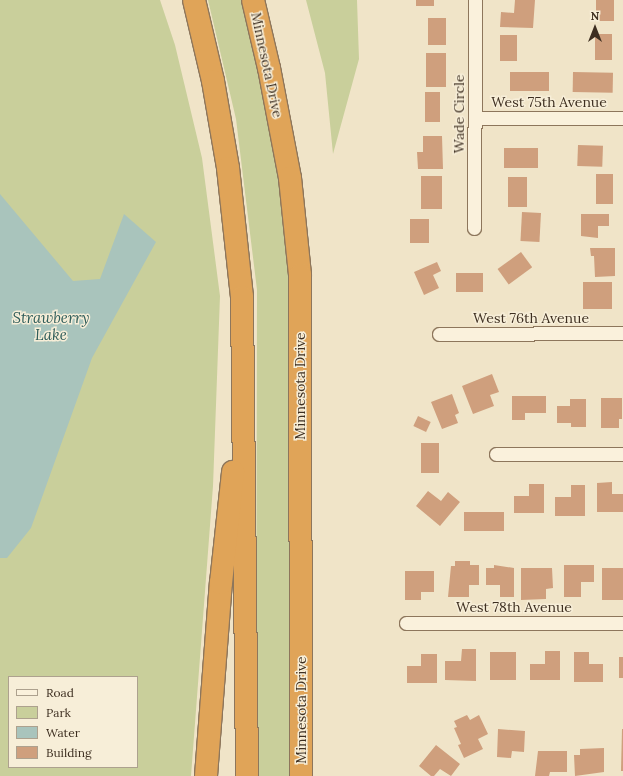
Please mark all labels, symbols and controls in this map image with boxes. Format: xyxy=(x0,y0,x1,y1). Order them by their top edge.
north arrow xyxy=(575,8,615,48)
text: N xyxy=(591,9,599,23)
street label: Minnesota Drive xyxy=(248,11,286,119)
street label: Wade Circle xyxy=(451,75,467,153)
street label: West 75th Avenue xyxy=(491,94,607,110)
water label: Strawberry Lake xyxy=(12,308,90,343)
street label: West 76th Avenue xyxy=(473,310,589,326)
street label: Minnesota Drive xyxy=(292,332,308,440)
street label: West 78th Avenue xyxy=(456,599,572,615)
street label: Minnesota Drive xyxy=(293,656,309,764)
legend xyxy=(8,676,138,768)
text: Road xyxy=(46,685,74,700)
text: Park xyxy=(46,705,71,720)
text: Water xyxy=(46,725,80,740)
text: Building xyxy=(46,745,92,760)

